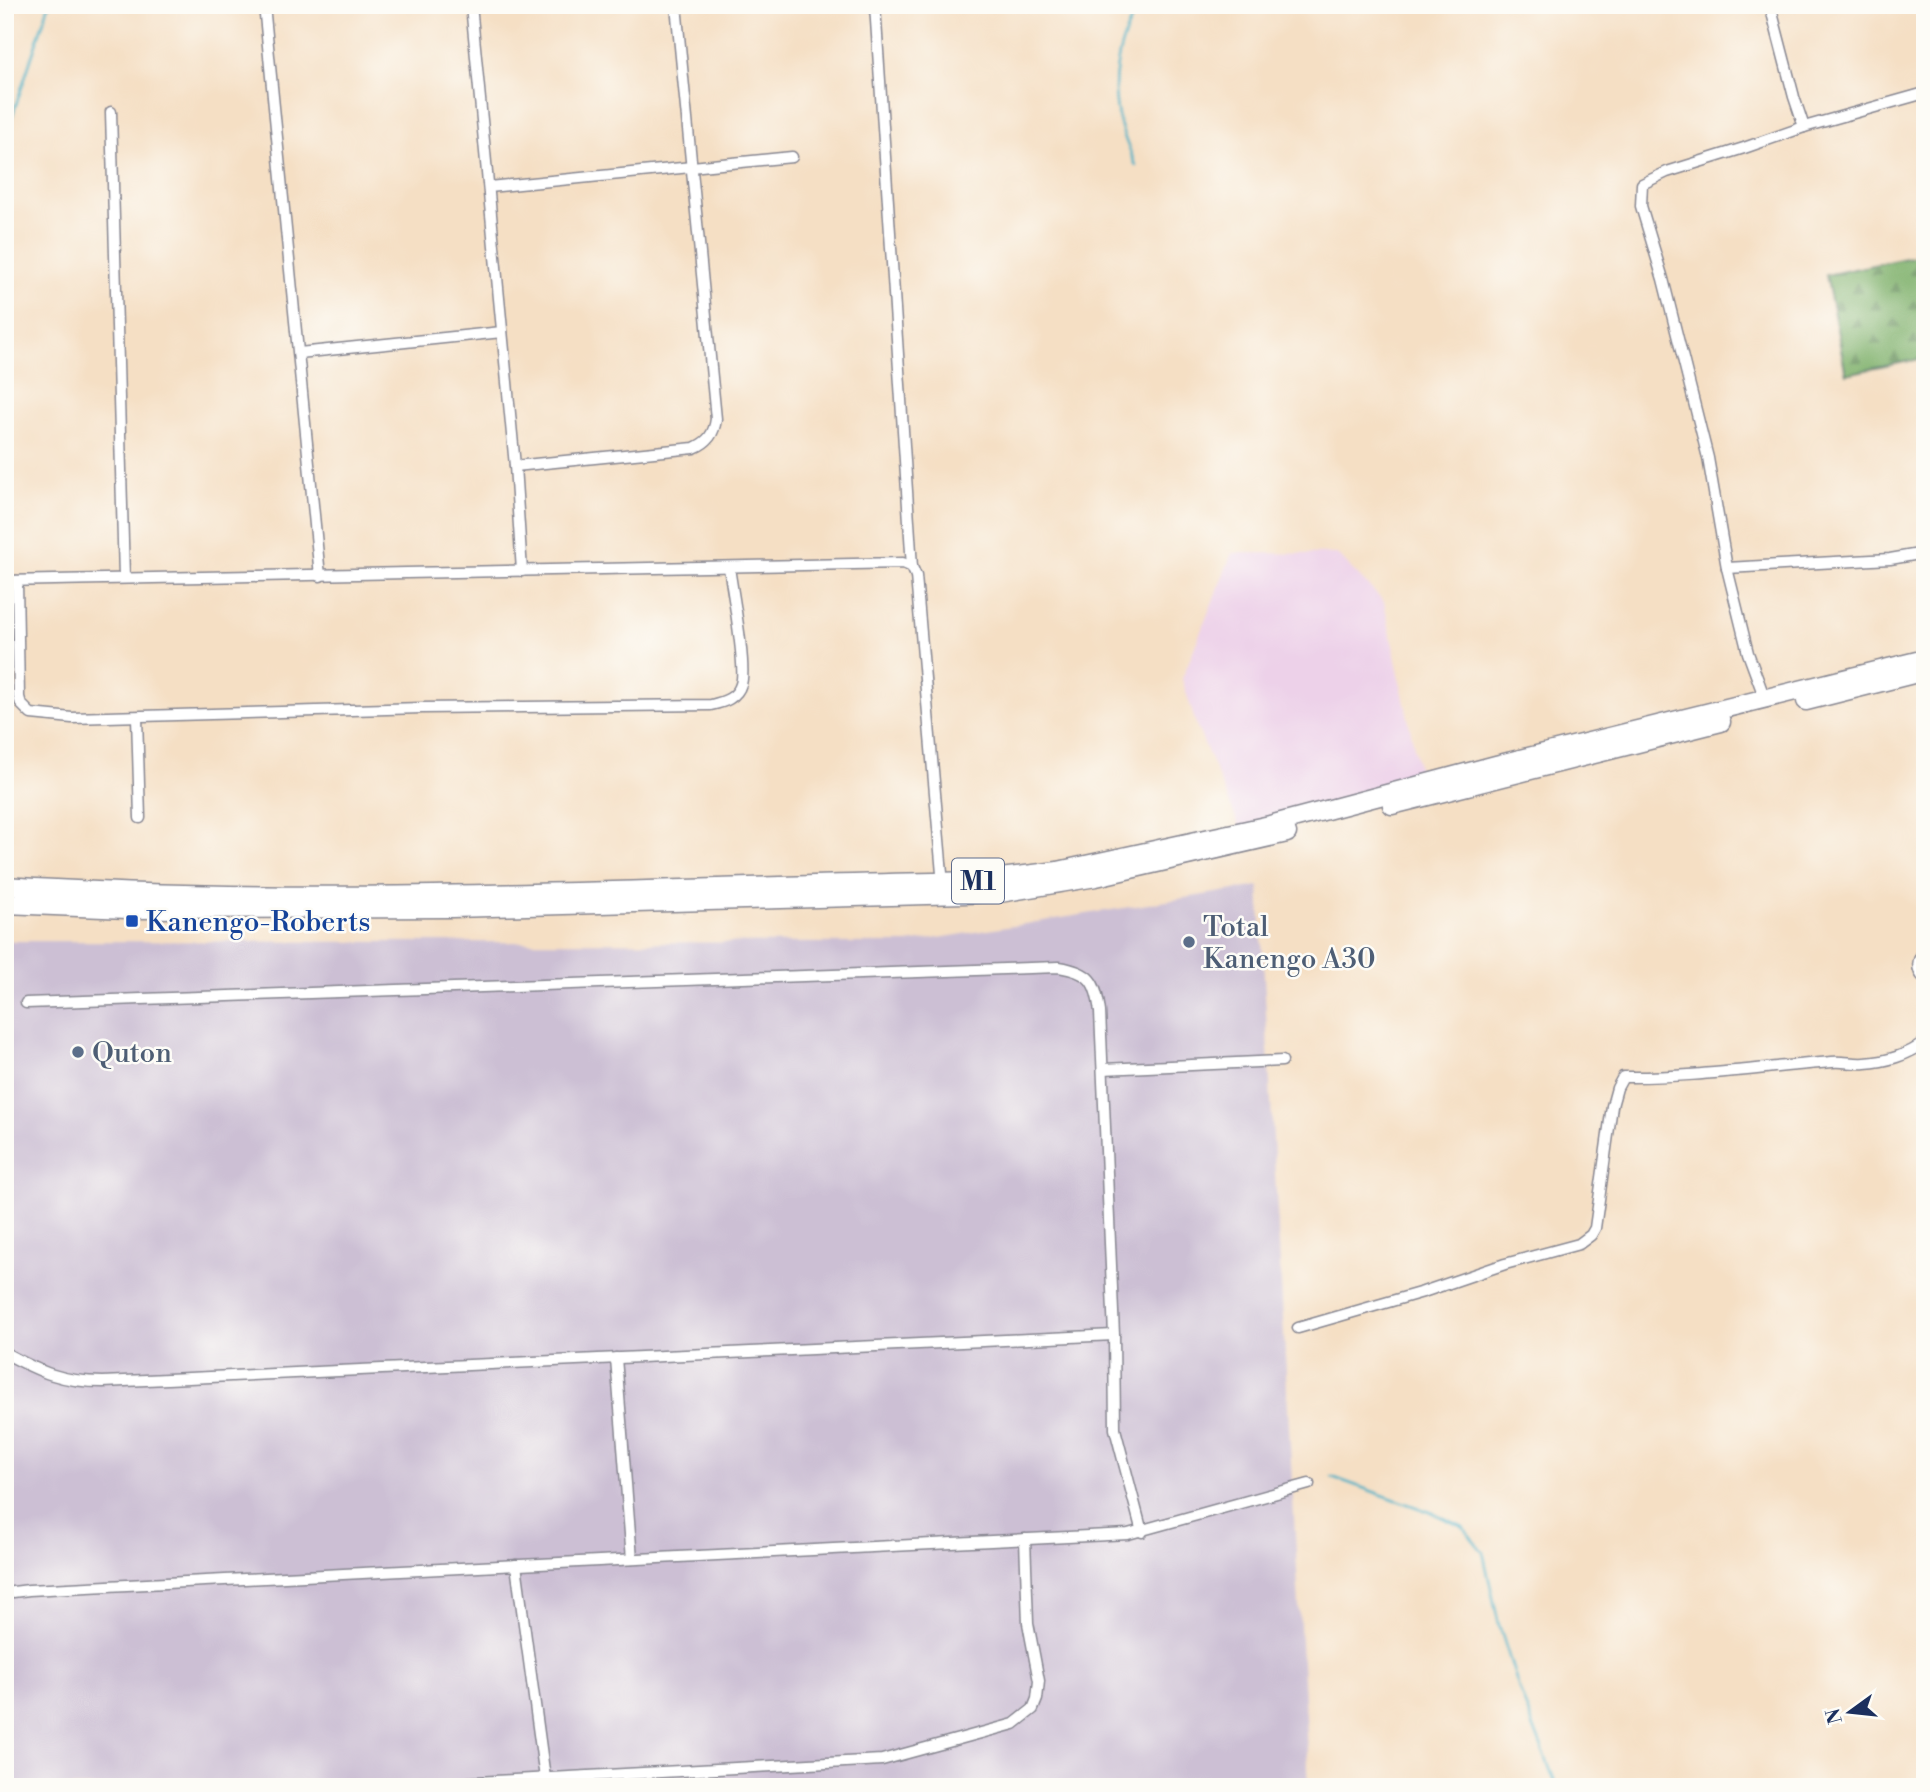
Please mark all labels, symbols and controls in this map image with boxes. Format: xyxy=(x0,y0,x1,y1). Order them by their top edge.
road number: M1 xyxy=(952,859,1004,904)
place label: Kanengo-Roberts xyxy=(146,905,371,940)
place label: Total Kanengo A30 xyxy=(1203,910,1375,977)
marker: Kanengo-Roberts xyxy=(124,913,140,929)
marker: Total Kanengo A30 xyxy=(1181,934,1197,950)
place label: Quton xyxy=(92,1036,172,1071)
marker: Quton xyxy=(70,1044,86,1060)
north arrow xyxy=(1814,1676,1884,1746)
text: N xyxy=(1821,1706,1848,1727)

